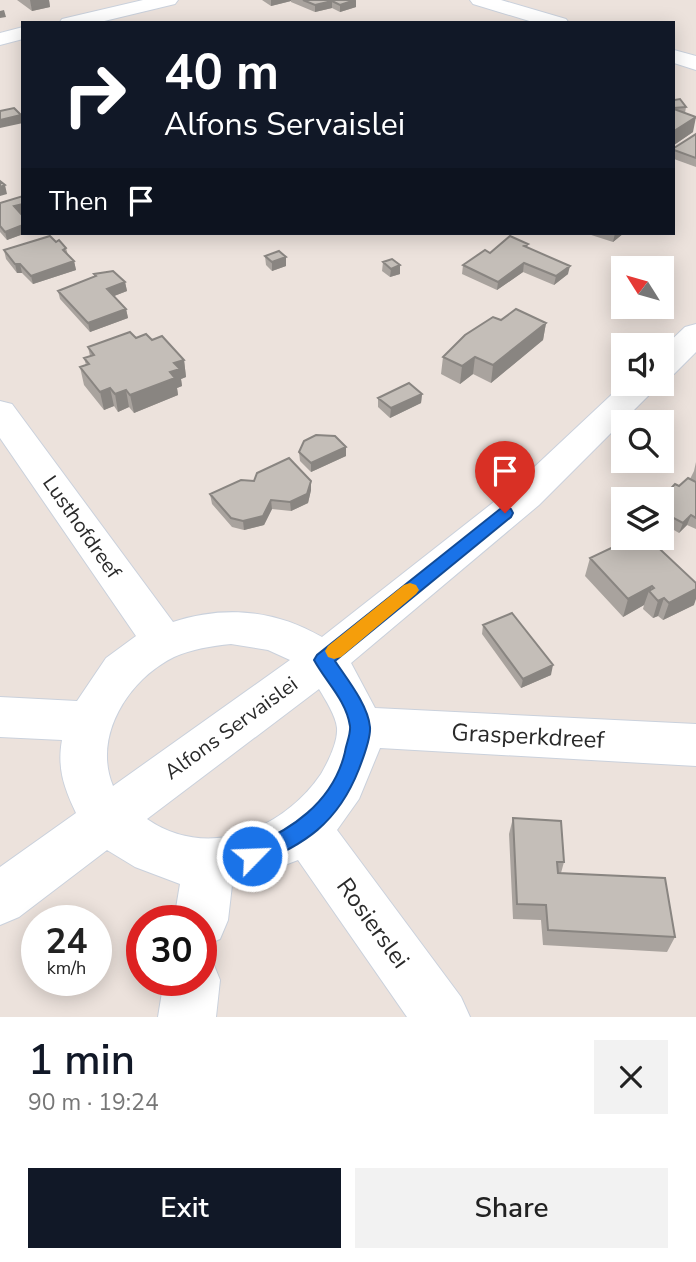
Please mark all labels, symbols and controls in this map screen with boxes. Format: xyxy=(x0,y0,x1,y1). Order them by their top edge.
text: 40 m xyxy=(164,39,279,106)
icon: right xyxy=(49,49,140,140)
text: Alfons Servaislei xyxy=(164,103,405,146)
icon: arrive xyxy=(122,182,160,220)
text: Then xyxy=(49,184,108,219)
north arrow xyxy=(611,256,674,318)
map controls xyxy=(611,256,674,550)
button: sound xyxy=(611,333,674,396)
button: search xyxy=(611,410,674,473)
pin xyxy=(475,441,535,513)
icon: arrive xyxy=(486,452,524,490)
street label: Lusthofdreef xyxy=(36,470,128,585)
button: layers xyxy=(611,487,674,550)
street label: Alfons Servaislei xyxy=(159,670,303,786)
street label: Grasperkdreef xyxy=(451,716,606,756)
position arrow xyxy=(215,819,289,893)
street label: Rosierslei xyxy=(329,871,417,975)
speed limit sign: 30 xyxy=(126,905,217,996)
text: 24 xyxy=(45,918,88,965)
text: km/h xyxy=(47,956,86,980)
text: 1 min xyxy=(28,1032,135,1089)
button: close xyxy=(594,1040,668,1114)
text: 90 m · 19:24 xyxy=(28,1087,159,1118)
button: Exit xyxy=(28,1168,341,1248)
button: Share xyxy=(355,1168,668,1248)

